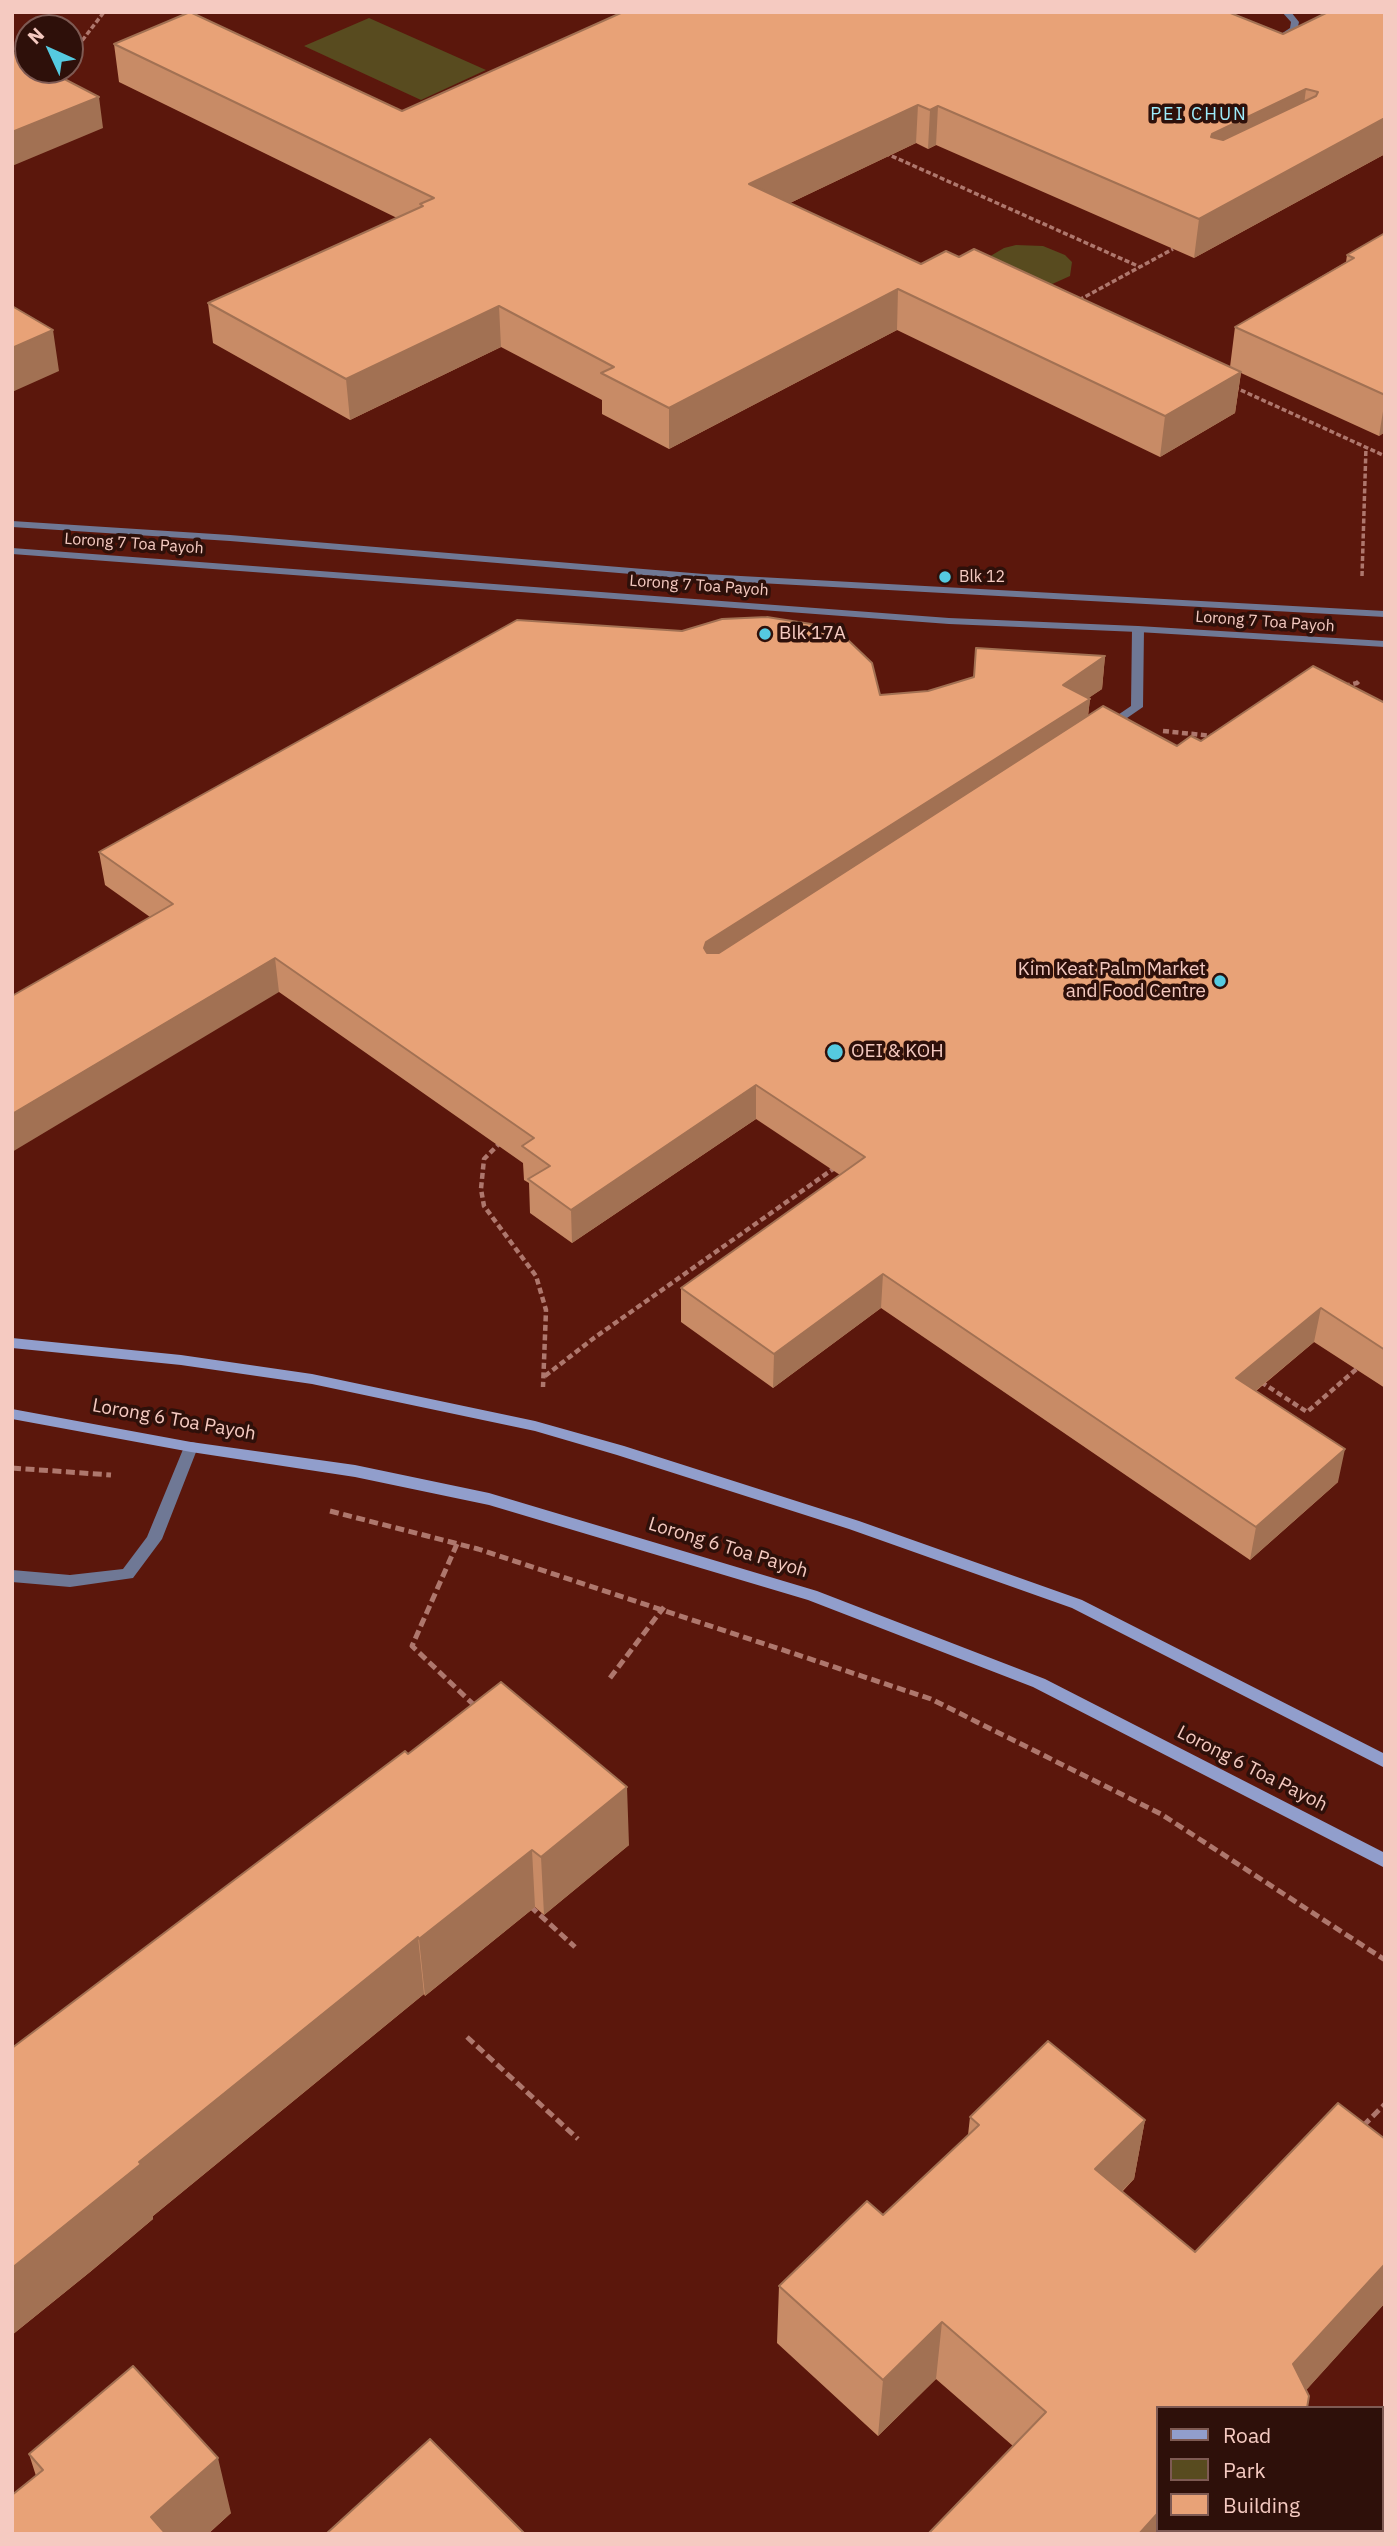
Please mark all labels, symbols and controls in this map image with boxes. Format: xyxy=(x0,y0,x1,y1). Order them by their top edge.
north arrow xyxy=(14,14,84,84)
text: N xyxy=(22,22,49,49)
district label: PEI CHUN xyxy=(1151,104,1247,126)
street label: Lorong 7 Toa Payoh xyxy=(64,530,204,558)
place label: Blk 12 xyxy=(959,567,1005,587)
marker: Blk 12 xyxy=(937,569,953,585)
street label: Lorong 7 Toa Payoh xyxy=(629,572,769,600)
street label: Lorong 7 Toa Payoh xyxy=(1195,608,1335,636)
place label: Blk 17A xyxy=(779,623,846,645)
marker: Blk 17A xyxy=(757,626,773,642)
place label: Kim Keat Palm Market and Food Centre xyxy=(1018,959,1206,1003)
marker: Kim Keat Palm Market and Food Centre xyxy=(1212,973,1228,989)
place label: OEI & KOH xyxy=(851,1041,944,1063)
marker: OEI & KOH xyxy=(825,1042,845,1062)
street label: Lorong 6 Toa Payoh xyxy=(90,1394,258,1446)
street label: Lorong 6 Toa Payoh xyxy=(645,1513,811,1583)
street label: Lorong 6 Toa Payoh xyxy=(1173,1721,1331,1817)
legend xyxy=(1156,2406,1383,2532)
text: Road xyxy=(1223,2421,1271,2449)
text: Park xyxy=(1223,2456,1266,2484)
text: Building xyxy=(1223,2491,1300,2519)

